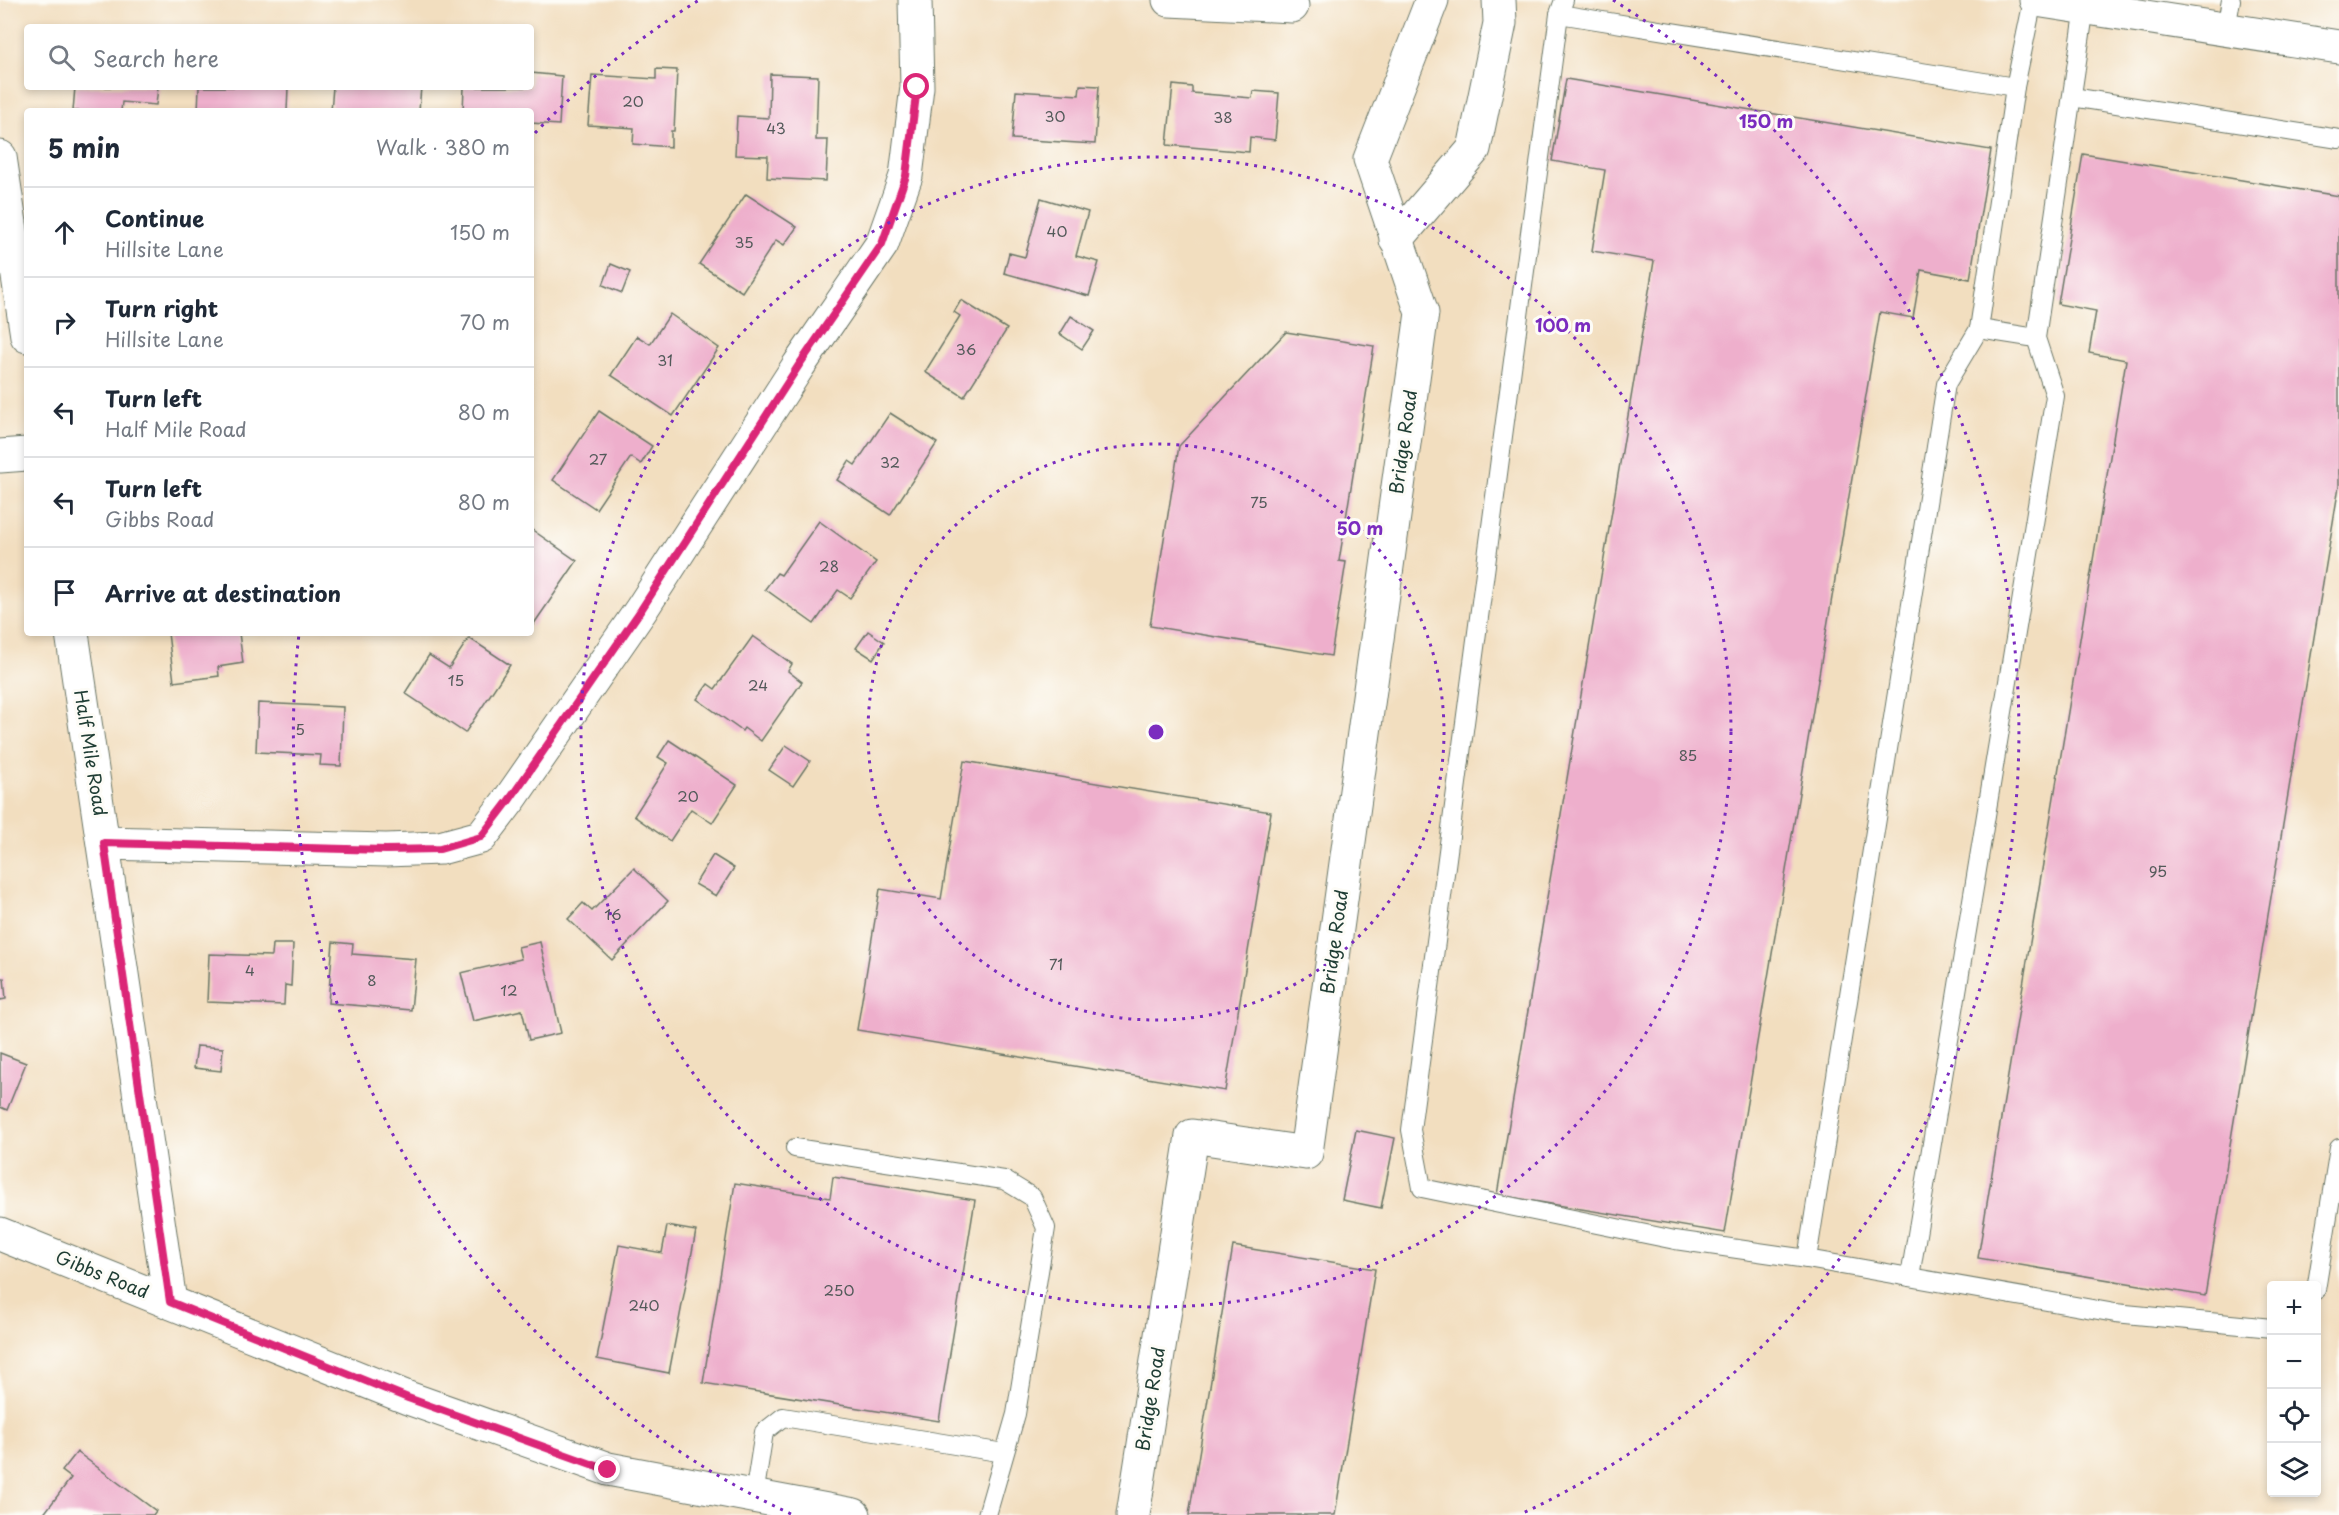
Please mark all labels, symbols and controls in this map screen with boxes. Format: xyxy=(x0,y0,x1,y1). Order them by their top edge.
search box xyxy=(24,24,534,90)
icon: search xyxy=(45,41,78,74)
text: Search here xyxy=(93,41,219,74)
route start xyxy=(903,73,929,99)
house number: 20 xyxy=(622,89,644,112)
house number: 30 xyxy=(1045,104,1065,127)
house number: 38 xyxy=(1213,105,1233,128)
text: 150 m xyxy=(1739,107,1793,134)
house number: 43 xyxy=(766,116,786,139)
text: 5 min xyxy=(48,128,120,167)
text: Walk · 380 m xyxy=(376,132,510,162)
text: Continue xyxy=(105,201,204,234)
icon: ahead xyxy=(48,216,81,249)
text: 150 m xyxy=(450,217,510,247)
house number: 40 xyxy=(1047,219,1067,242)
house number: 35 xyxy=(734,230,754,253)
text: Hillsite Lane xyxy=(105,234,224,264)
text: Turn right xyxy=(105,291,218,324)
icon: right xyxy=(48,306,81,339)
text: 70 m xyxy=(460,307,510,337)
text: 100 m xyxy=(1535,311,1591,338)
text: Hillsite Lane xyxy=(105,324,224,354)
house number: 36 xyxy=(956,337,976,360)
house number: 31 xyxy=(657,348,673,371)
text: Turn left xyxy=(105,381,202,414)
street label: Bridge Road xyxy=(1382,388,1423,496)
icon: left xyxy=(48,396,81,429)
text: 80 m xyxy=(458,397,510,427)
text: Half Mile Road xyxy=(105,414,247,444)
house number: 27 xyxy=(589,447,608,470)
house number: 32 xyxy=(880,450,900,473)
text: Turn left xyxy=(105,471,202,504)
icon: left xyxy=(48,486,81,519)
text: 80 m xyxy=(458,487,510,517)
house number: 75 xyxy=(1250,490,1268,513)
text: Gibbs Road xyxy=(105,504,214,534)
text: 50 m xyxy=(1337,514,1383,541)
house number: 28 xyxy=(819,554,839,577)
icon: arrive xyxy=(48,576,81,609)
text: Arrive at destination xyxy=(105,576,341,609)
house number: 15 xyxy=(448,668,464,691)
house number: 24 xyxy=(748,673,768,696)
street label: Half Mile Road xyxy=(68,688,115,818)
house number: 5 xyxy=(295,717,305,740)
centre of rings xyxy=(1146,722,1166,742)
house number: 85 xyxy=(1679,743,1697,766)
house number: 20 xyxy=(677,784,699,807)
house number: 95 xyxy=(2149,859,2167,882)
street label: Bridge Road xyxy=(1313,888,1354,996)
house number: 16 xyxy=(604,902,622,925)
house number: 71 xyxy=(1049,952,1063,975)
house number: 4 xyxy=(245,958,255,981)
house number: 8 xyxy=(367,968,377,991)
house number: 12 xyxy=(500,978,518,1001)
street label: Gibbs Road xyxy=(52,1243,153,1305)
house number: 250 xyxy=(824,1278,854,1301)
map controls xyxy=(2267,1281,2321,1497)
button: + xyxy=(2267,1281,2321,1335)
house number: 240 xyxy=(628,1293,660,1316)
button: − xyxy=(2267,1335,2321,1389)
street label: Bridge Road xyxy=(1128,1345,1171,1453)
button: locate xyxy=(2267,1389,2321,1443)
button: layers xyxy=(2267,1443,2321,1497)
route end xyxy=(594,1456,620,1482)

